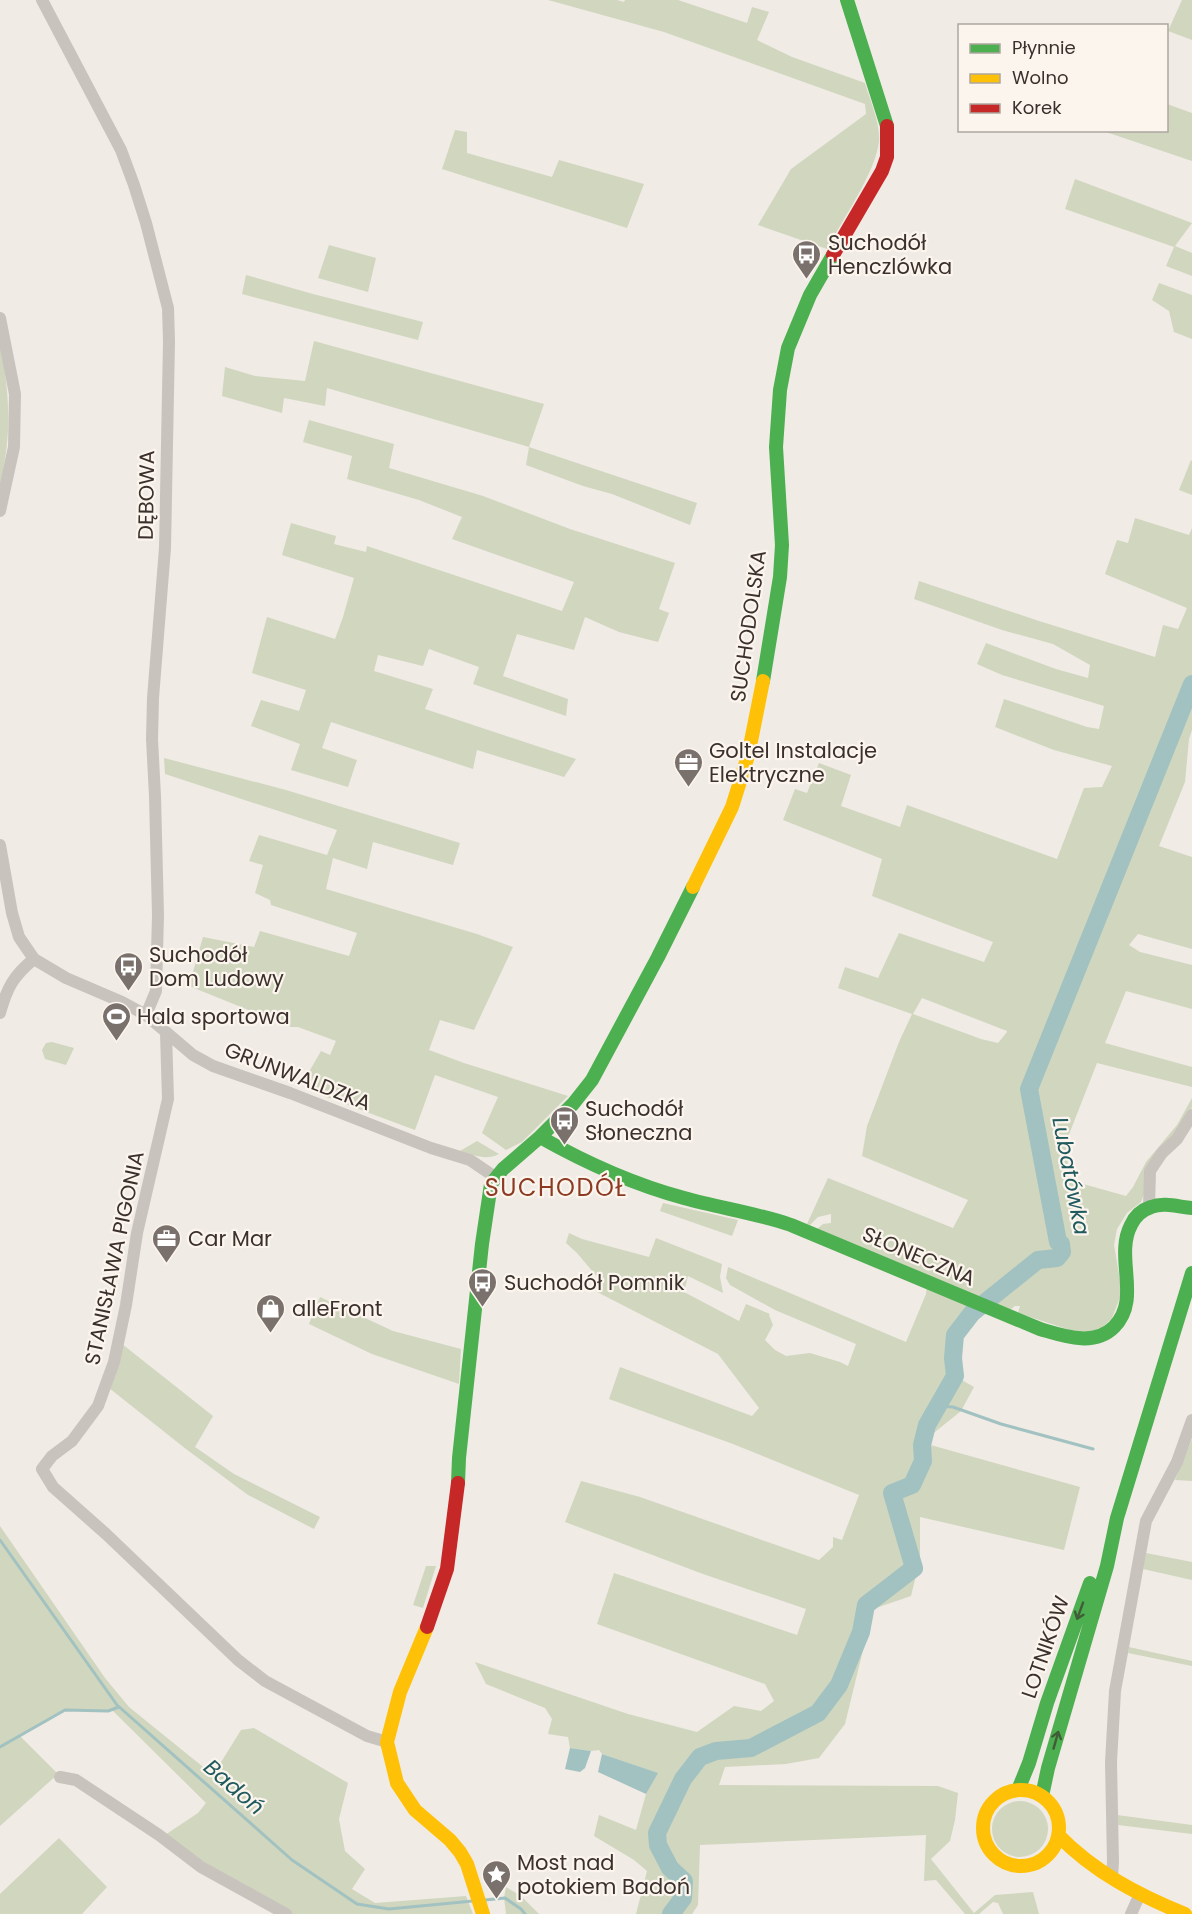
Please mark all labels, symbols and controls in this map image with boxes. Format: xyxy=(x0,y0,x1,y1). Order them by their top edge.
legend xyxy=(958,24,1168,132)
text: Płynnie xyxy=(1012,35,1076,60)
text: Wolno xyxy=(1012,65,1069,90)
text: Korek xyxy=(1012,95,1062,120)
place label: Suchodół Henczlówka xyxy=(828,228,952,281)
bus stop icon: Suchodół Henczlówka xyxy=(791,238,823,280)
street label: DĘBOWA xyxy=(131,450,161,540)
street label: SUCHODOLSKA xyxy=(723,548,773,704)
place label: Goltel Instalacje Elektryczne xyxy=(709,736,877,789)
office icon: Goltel Instalacje Elektryczne xyxy=(672,746,704,788)
place label: Suchodół Dom Ludowy xyxy=(149,940,284,993)
bus stop icon: Suchodół Dom Ludowy xyxy=(112,950,144,992)
sports icon: Hala sportowa xyxy=(100,1000,132,1042)
place label: Hala sportowa xyxy=(137,1002,290,1031)
street label: GRUNWALDZKA xyxy=(221,1035,375,1117)
place label: Suchodół Słoneczna xyxy=(585,1094,692,1147)
bus stop icon: Suchodół Słoneczna xyxy=(548,1104,580,1146)
water label: Lubatówka xyxy=(1044,1114,1098,1238)
street label: STANISŁAWA PIGONIA xyxy=(77,1148,151,1368)
district label: SUCHODÓŁ xyxy=(485,1171,627,1204)
street label: SŁONECZNA xyxy=(858,1219,980,1293)
office icon: Car Mar xyxy=(151,1222,183,1264)
place label: Car Mar xyxy=(188,1224,272,1253)
bus stop icon: Suchodół Pomnik xyxy=(467,1266,499,1308)
place label: Suchodół Pomnik xyxy=(504,1268,685,1297)
shop icon: alleFront xyxy=(255,1292,287,1334)
place label: alleFront xyxy=(292,1294,383,1323)
street label: LOTNIKÓW xyxy=(1014,1591,1076,1702)
one-way arrow xyxy=(1073,1601,1084,1620)
one-way arrow xyxy=(1051,1731,1062,1750)
water label: Badoń xyxy=(197,1752,271,1822)
place label: Most nad potokiem Badoń xyxy=(517,1848,690,1901)
place icon: Most nad potokiem Badoń xyxy=(480,1858,512,1900)

